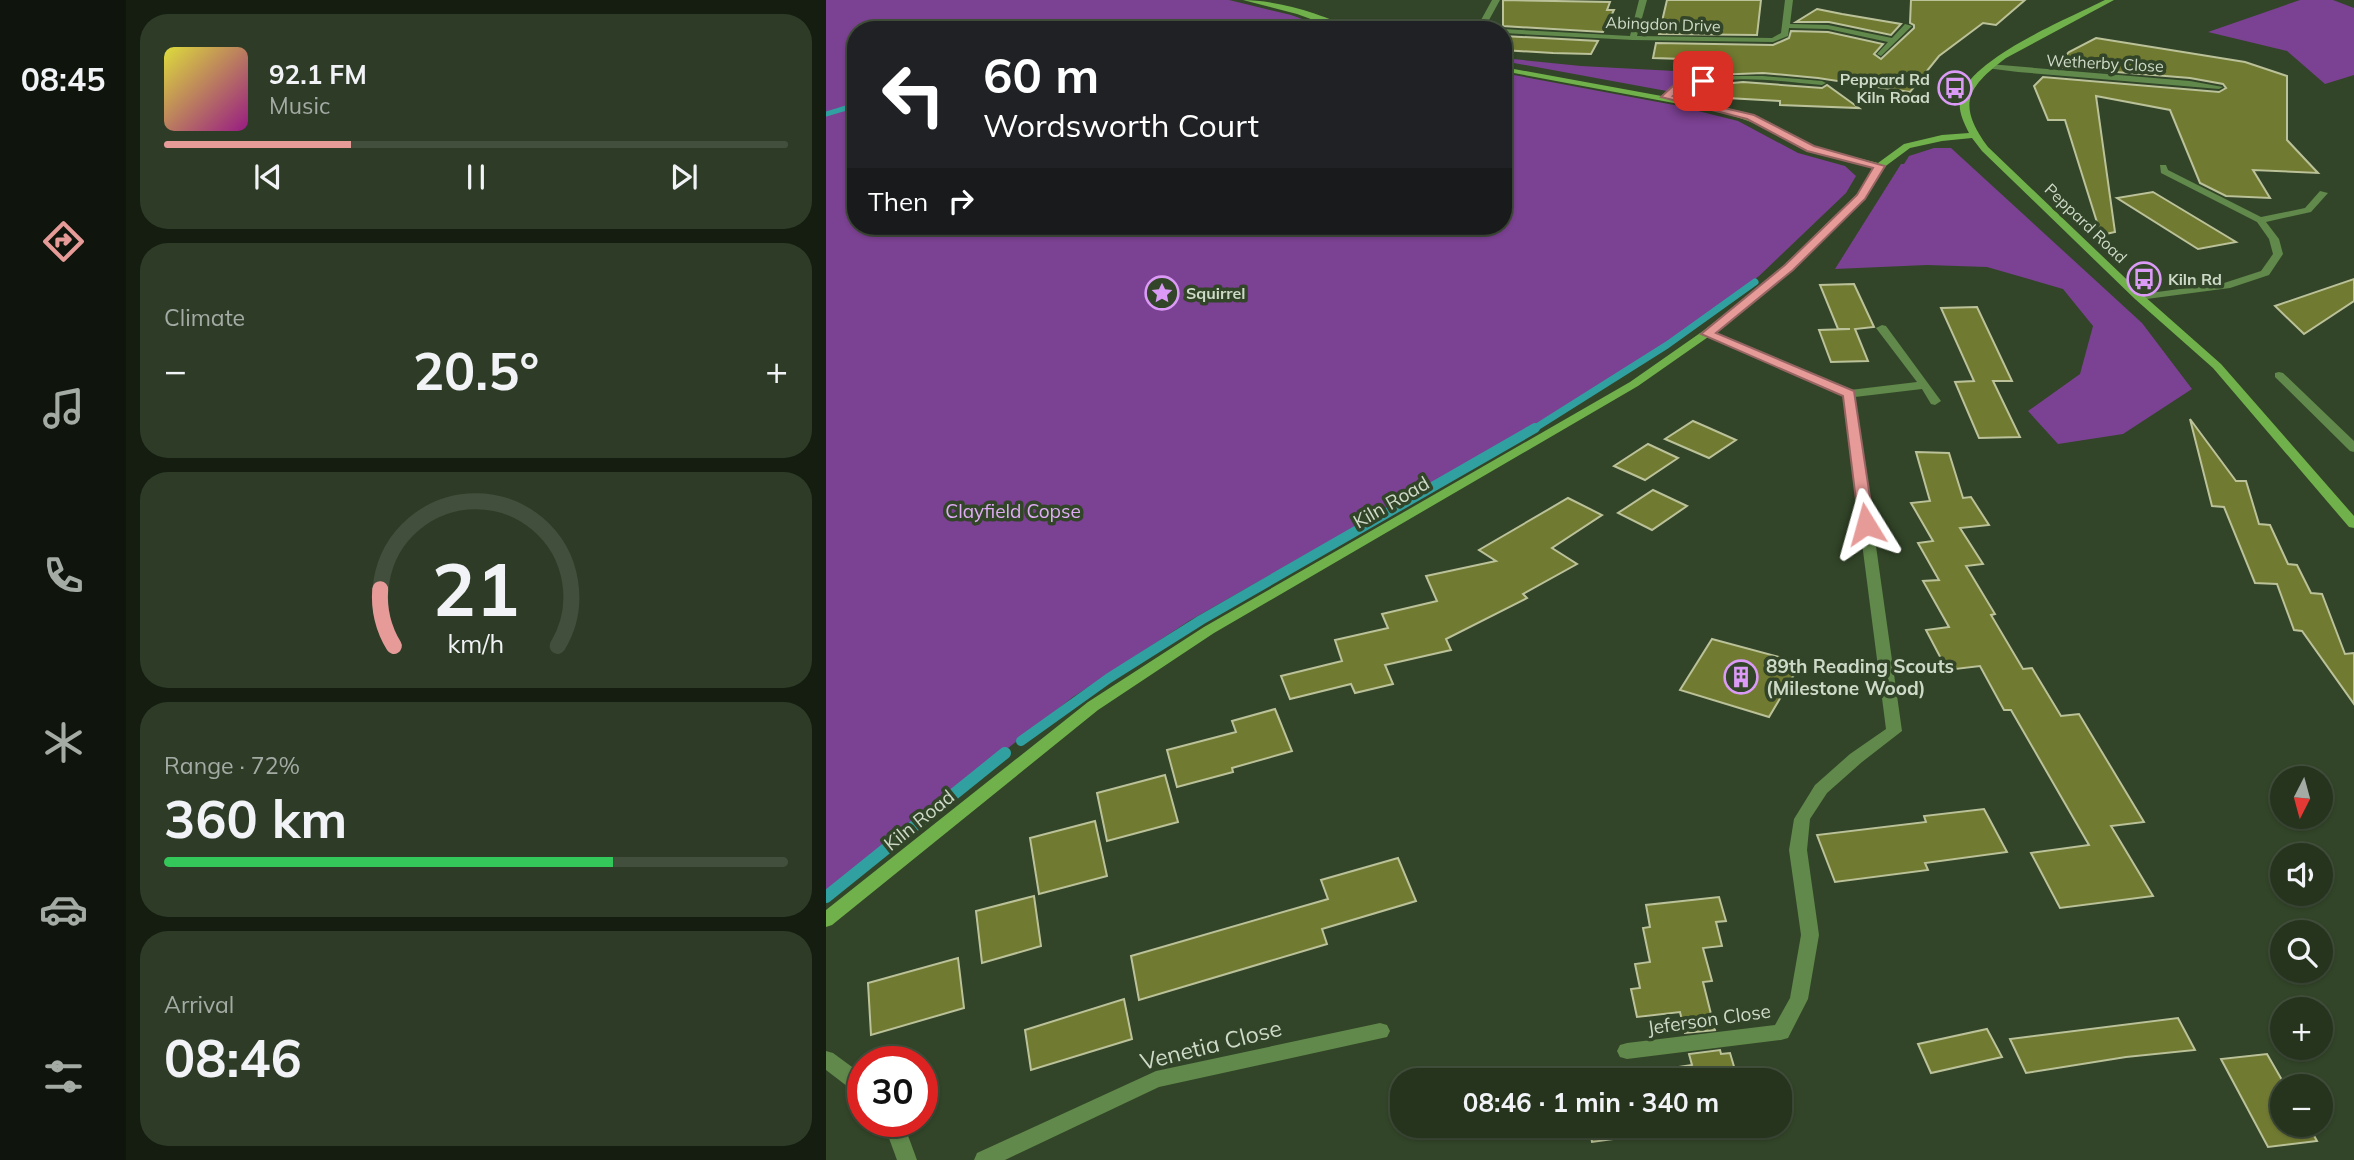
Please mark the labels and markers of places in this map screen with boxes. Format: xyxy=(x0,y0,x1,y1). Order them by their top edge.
pin xyxy=(1673,51,1733,111)
place label: Peppard Rd Kiln Road xyxy=(1840,69,1930,107)
bus stop icon: Peppard Rd Kiln Road xyxy=(1936,69,1974,107)
bus stop icon: Kiln Rd xyxy=(2125,260,2163,298)
place label: Kiln Rd xyxy=(2168,269,2222,289)
place icon: Squirrel xyxy=(1143,274,1181,312)
place label: Squirrel xyxy=(1186,283,1245,303)
place label: 89th Reading Scouts (Milestone Wood) xyxy=(1766,654,1954,700)
building icon: 89th Reading Scouts (Milestone Wood) xyxy=(1722,658,1760,696)

